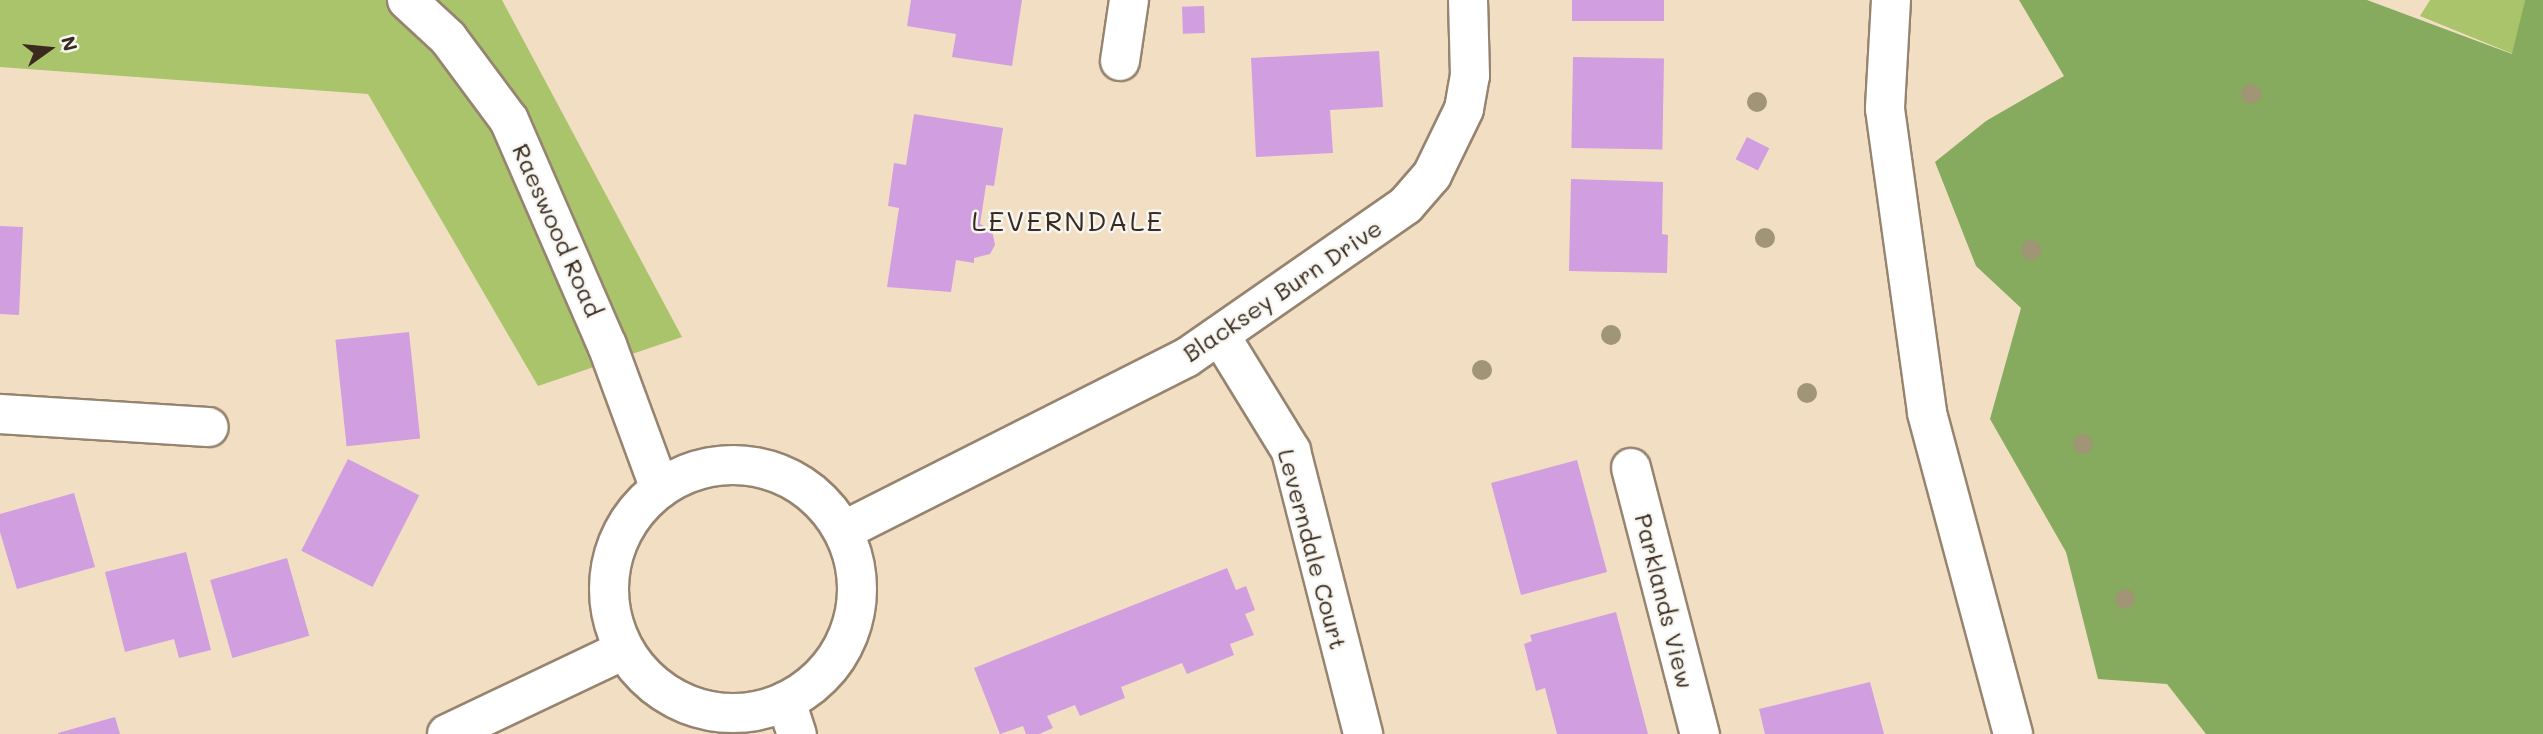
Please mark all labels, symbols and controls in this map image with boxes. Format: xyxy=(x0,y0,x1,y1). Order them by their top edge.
north arrow xyxy=(14,14,84,84)
text: N xyxy=(56,33,84,54)
street label: Raeswood Road xyxy=(507,139,609,321)
district label: LEVERNDALE xyxy=(973,203,1163,237)
street label: Blacksey Burn Drive xyxy=(1177,213,1387,367)
street label: Leverndale Court xyxy=(1272,446,1354,652)
street label: Parklands View xyxy=(1629,510,1701,692)

